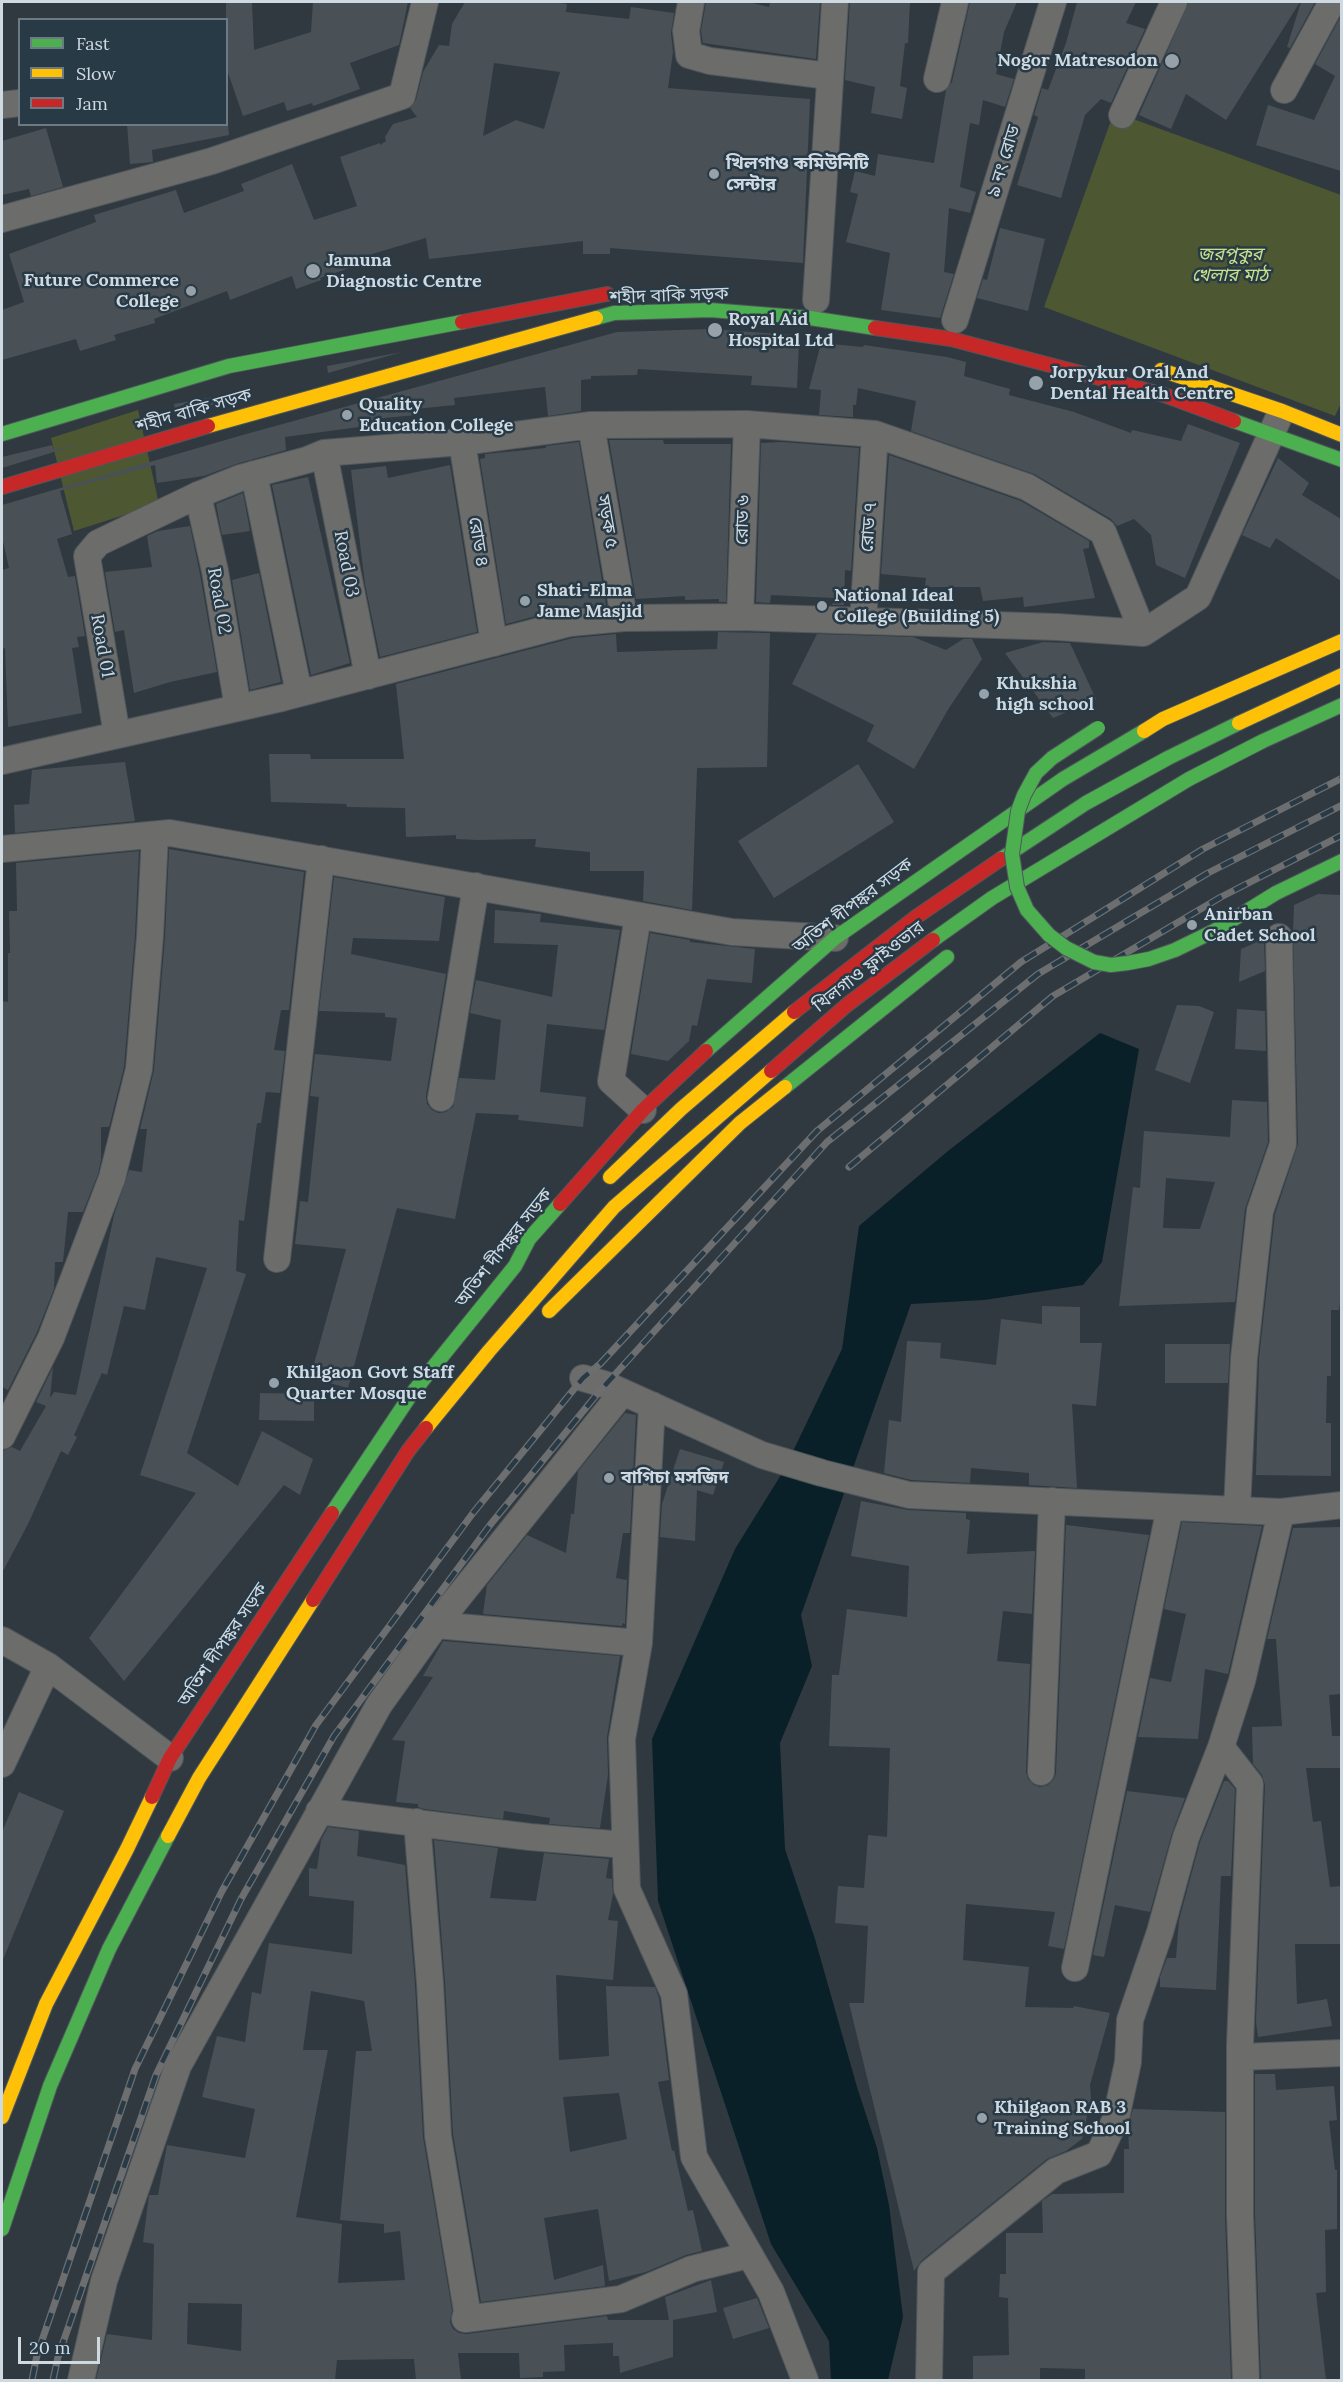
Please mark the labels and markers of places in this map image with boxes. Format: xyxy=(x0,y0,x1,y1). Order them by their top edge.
place label: Nogor Matresodon xyxy=(997,50,1158,72)
marker: Nogor Matresodon xyxy=(1163,52,1181,70)
place label: খিলগাও কমিউনিটি সেন্টার xyxy=(726,153,869,195)
marker: খিলগাও কমিউনিটি সেন্টার xyxy=(707,167,721,181)
place label: Jamuna Diagnostic Centre xyxy=(326,250,482,292)
marker: Jamuna Diagnostic Centre xyxy=(304,262,322,280)
place label: Future Commerce College xyxy=(23,270,179,312)
marker: Future Commerce College xyxy=(184,284,198,298)
place label: Royal Aid Hospital Ltd xyxy=(728,309,834,352)
marker: Royal Aid Hospital Ltd xyxy=(706,321,724,339)
place label: Jorpykur Oral And Dental Health Centre xyxy=(1050,362,1233,404)
marker: Jorpykur Oral And Dental Health Centre xyxy=(1027,374,1045,392)
place label: Quality Education College xyxy=(359,394,513,436)
marker: Quality Education College xyxy=(340,408,354,422)
place label: Shati-Elma Jame Masjid xyxy=(537,580,643,622)
place label: National Ideal College (Building 5) xyxy=(834,585,999,628)
marker: Shati-Elma Jame Masjid xyxy=(518,594,532,608)
marker: National Ideal College (Building 5) xyxy=(815,599,829,613)
place label: Khukshia high school xyxy=(996,673,1094,716)
marker: Khukshia high school xyxy=(977,687,991,701)
place label: Anirban Cadet School xyxy=(1204,904,1316,946)
marker: Anirban Cadet School xyxy=(1185,918,1199,932)
place label: Khilgaon Govt Staff Quarter Mosque xyxy=(286,1362,454,1404)
marker: Khilgaon Govt Staff Quarter Mosque xyxy=(267,1376,281,1390)
place label: বাগিচা মসজিদ xyxy=(621,1467,729,1489)
marker: বাগিচা মসজিদ xyxy=(602,1471,616,1485)
place label: Khilgaon RAB 3 Training School xyxy=(994,2097,1130,2140)
marker: Khilgaon RAB 3 Training School xyxy=(975,2111,989,2125)

